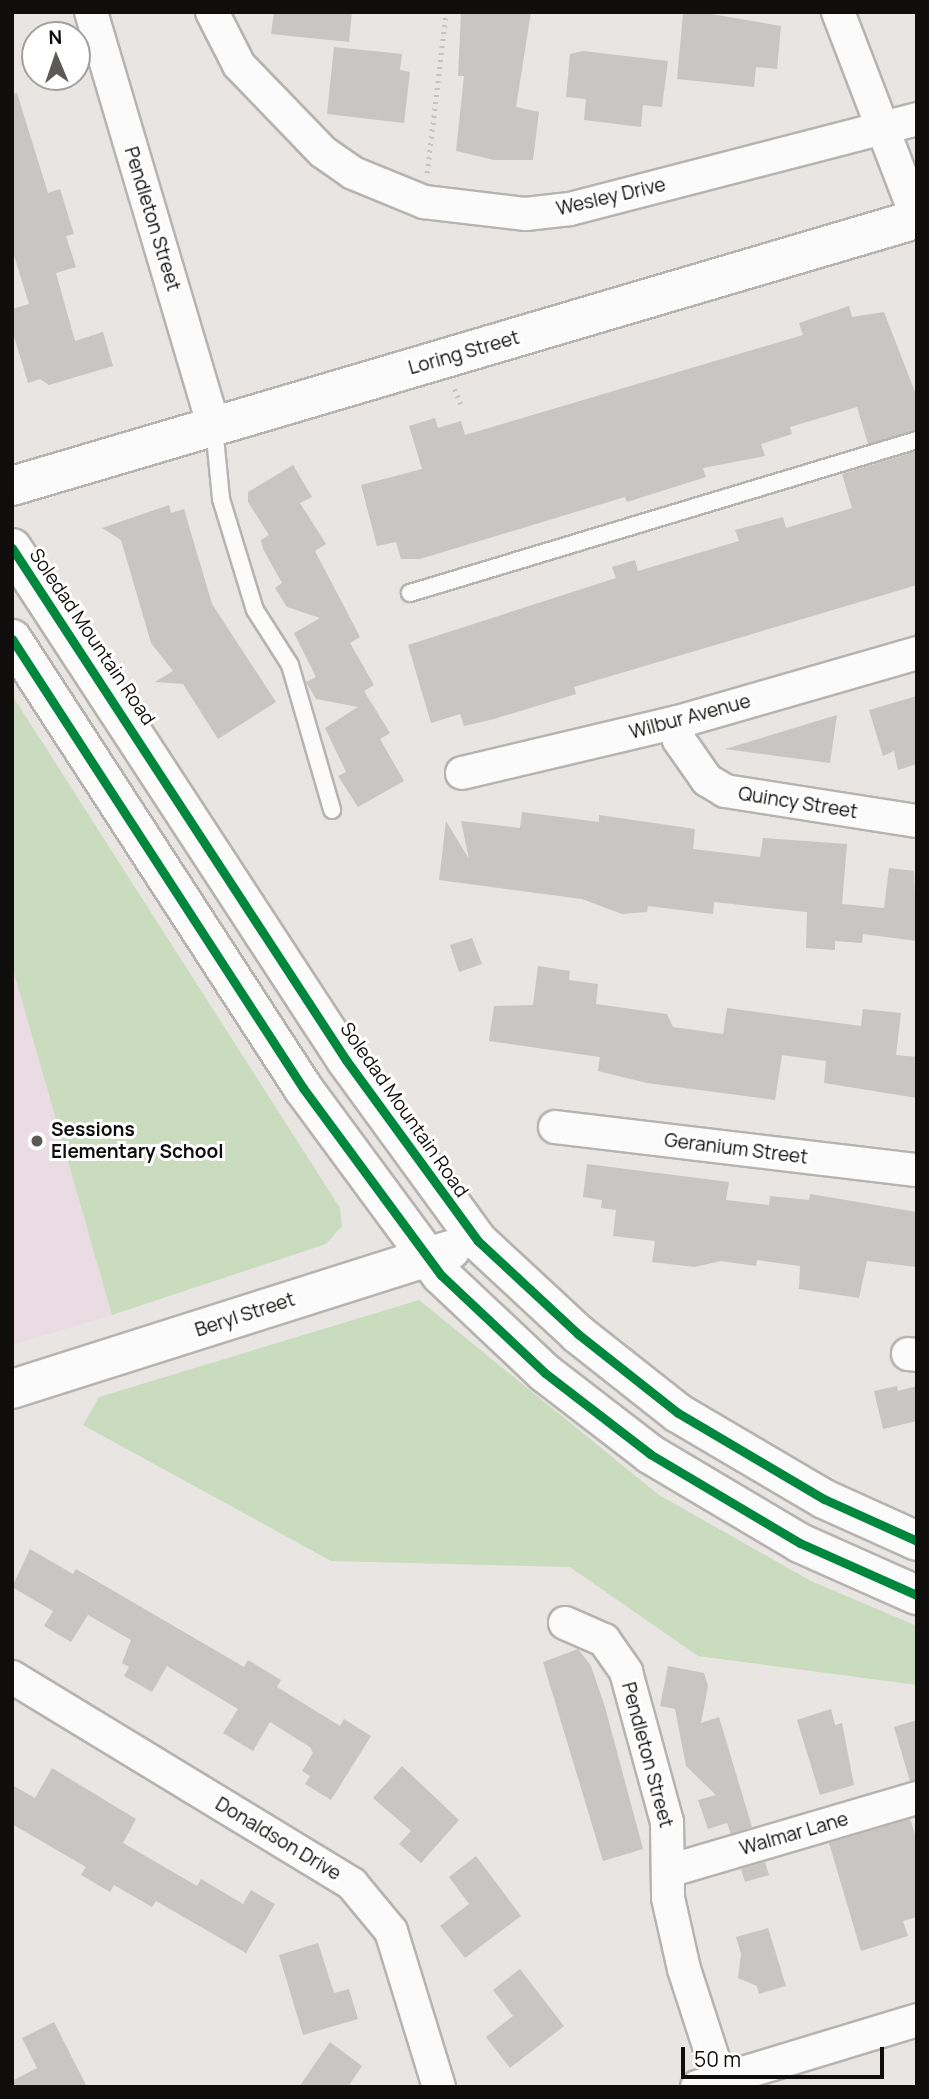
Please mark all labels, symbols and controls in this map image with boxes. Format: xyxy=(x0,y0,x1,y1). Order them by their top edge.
north arrow xyxy=(21,21,91,91)
text: N xyxy=(48,24,63,50)
street label: Pendleton Street xyxy=(119,144,185,294)
street label: Wesley Drive xyxy=(554,173,668,221)
street label: Loring Street xyxy=(406,326,522,380)
street label: Soledad Mountain Road xyxy=(24,544,160,730)
street label: Wilbur Avenue xyxy=(627,690,753,744)
street label: Quincy Street xyxy=(737,782,859,824)
street label: Soledad Mountain Road xyxy=(335,1018,473,1202)
place label: Sessions Elementary School xyxy=(51,1119,224,1163)
street label: Geranium Street xyxy=(663,1129,809,1169)
marker: Sessions Elementary School xyxy=(29,1133,45,1149)
street label: Beryl Street xyxy=(192,1288,298,1342)
street label: Pendleton Street xyxy=(617,1680,677,1830)
street label: Donaldson Drive xyxy=(211,1793,345,1885)
street label: Walmar Lane xyxy=(737,1808,851,1860)
scale bar xyxy=(684,2032,887,2076)
text: 50 m xyxy=(694,2045,741,2073)

